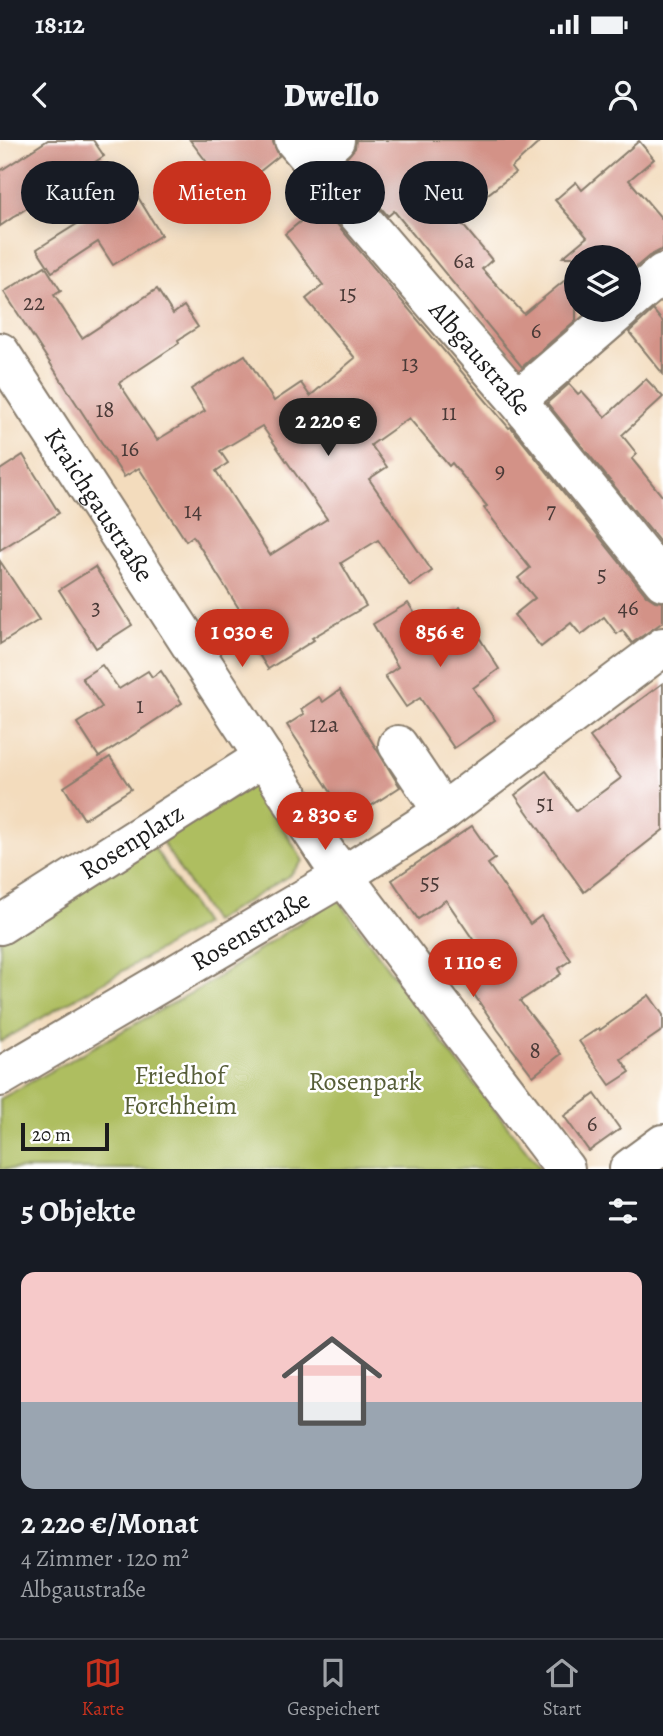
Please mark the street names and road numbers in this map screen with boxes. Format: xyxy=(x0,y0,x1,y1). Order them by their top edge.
street label: Albgaustraße xyxy=(421,292,540,423)
street label: Kraichgaustraße xyxy=(36,421,162,589)
street label: Rosenplatz xyxy=(73,795,191,888)
street label: Rosenstraße xyxy=(185,882,316,979)

